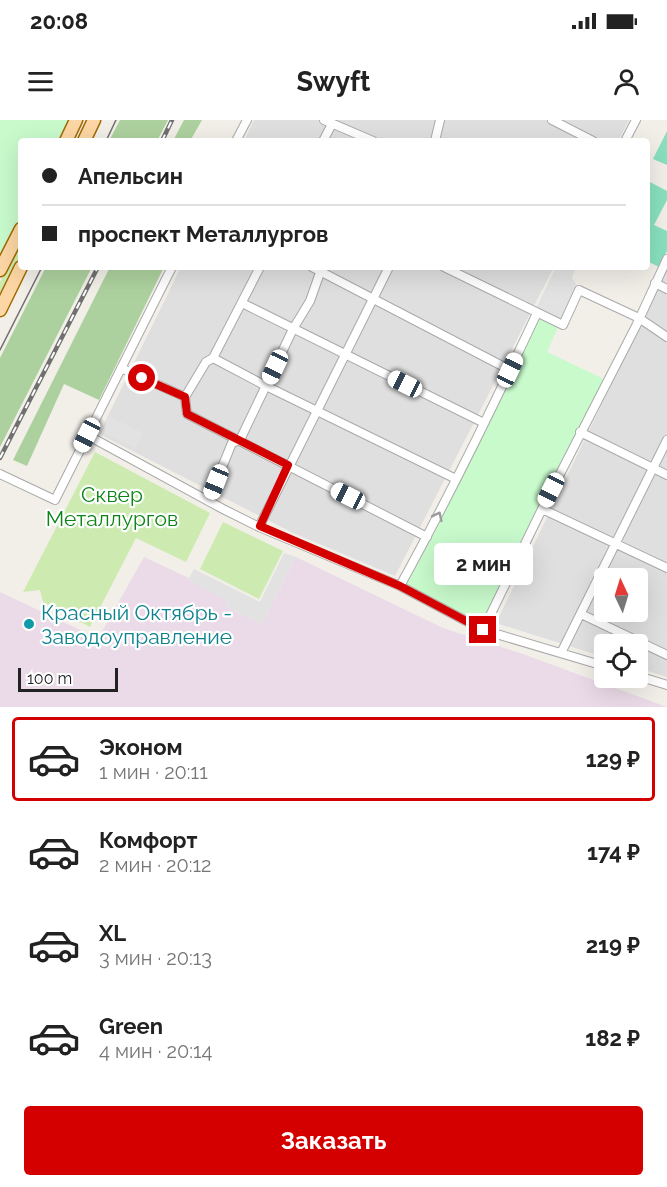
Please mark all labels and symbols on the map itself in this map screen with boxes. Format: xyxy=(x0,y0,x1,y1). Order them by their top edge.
car xyxy=(259,347,291,387)
car xyxy=(494,350,526,390)
route start xyxy=(128,364,155,391)
car xyxy=(385,368,425,400)
car xyxy=(71,415,103,455)
car xyxy=(201,462,231,502)
car xyxy=(535,470,567,510)
car xyxy=(328,480,368,512)
park label: Сквер Металлургов xyxy=(46,482,178,531)
one-way arrow xyxy=(430,512,442,523)
callout: 2 мин xyxy=(434,543,532,585)
north arrow xyxy=(594,568,648,622)
place label: Красный Октябрь - Заводоуправление xyxy=(41,600,232,649)
route end xyxy=(469,616,496,643)
marker: Красный Октябрь - Заводоуправление xyxy=(22,617,36,631)
scale bar xyxy=(18,665,118,692)

